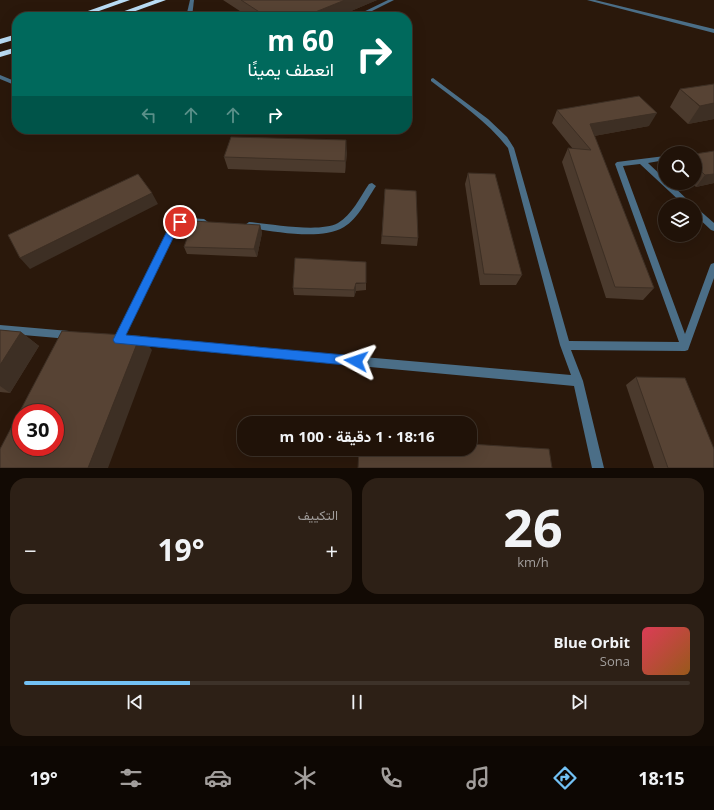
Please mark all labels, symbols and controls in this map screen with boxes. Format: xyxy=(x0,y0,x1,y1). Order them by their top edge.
text: 60 m xyxy=(267,21,334,59)
icon: right xyxy=(348,28,400,80)
text: انعطف يمينًا xyxy=(248,57,334,81)
icon: left xyxy=(138,104,160,126)
icon: ahead xyxy=(180,104,202,126)
icon: ahead xyxy=(222,104,244,126)
icon: right xyxy=(264,104,286,126)
map controls xyxy=(658,146,702,242)
button: search xyxy=(658,146,702,190)
button: layers xyxy=(658,198,702,242)
pin xyxy=(163,205,197,239)
icon: arrive xyxy=(169,211,191,233)
position arrow xyxy=(335,340,377,382)
speed limit sign: 30 xyxy=(12,404,64,456)
text: 18:16 · 1 دقيقة · 100 m xyxy=(280,426,434,446)
text: 26 xyxy=(503,491,563,562)
text: التكييف xyxy=(298,506,338,524)
text: 19° xyxy=(157,529,205,570)
text: − xyxy=(24,535,37,565)
text: + xyxy=(325,535,338,565)
text: km/h xyxy=(517,553,549,571)
text: Blue Orbit xyxy=(553,632,630,652)
text: Sona xyxy=(600,652,630,670)
icon: previous xyxy=(124,691,146,713)
icon: pause xyxy=(346,691,368,713)
icon: next xyxy=(568,691,590,713)
icon: filters xyxy=(117,764,145,792)
icon: car xyxy=(204,764,232,792)
icon: climate xyxy=(291,764,319,792)
icon: phone xyxy=(377,764,405,792)
icon: music xyxy=(464,764,492,792)
icon: directions xyxy=(551,764,579,792)
text: 19° xyxy=(29,766,58,790)
text: 18:15 xyxy=(638,766,685,790)

